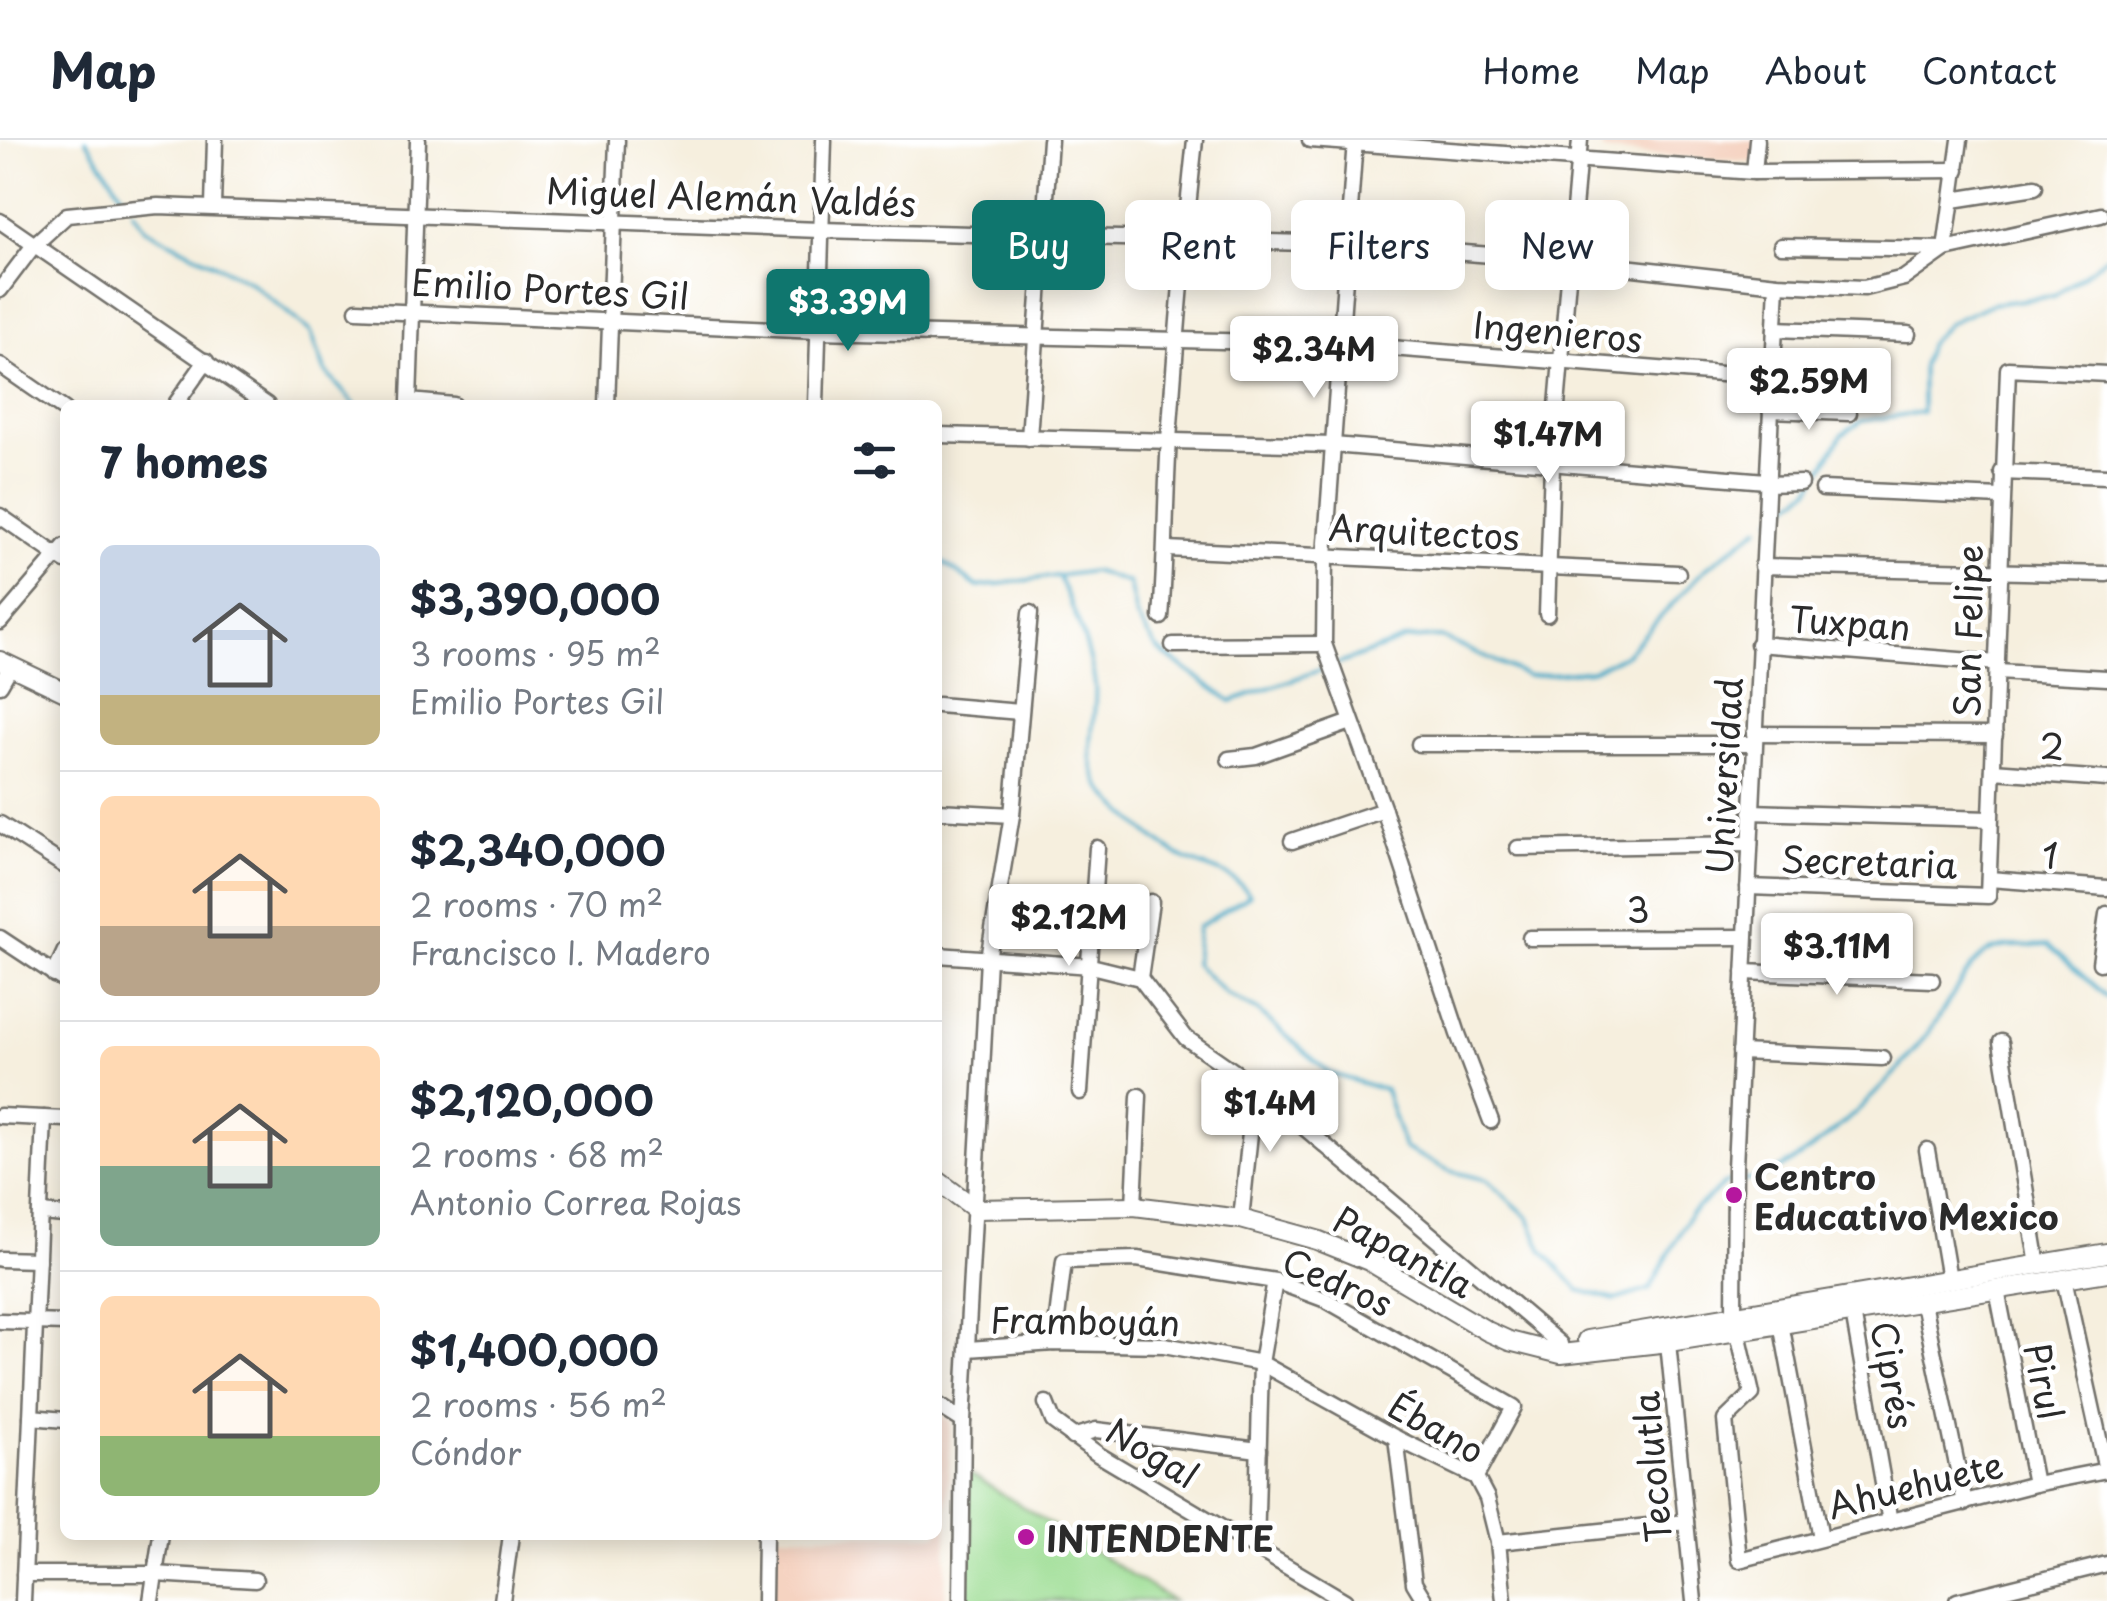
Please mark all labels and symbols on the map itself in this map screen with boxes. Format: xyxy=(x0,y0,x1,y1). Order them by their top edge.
street label: Miguel Alemán Valdés xyxy=(545,163,917,229)
street label: Emilio Portes Gil xyxy=(410,254,690,322)
pin: $3.39M xyxy=(767,269,929,354)
street label: Ingenieros xyxy=(1471,297,1645,365)
pin: $2.34M xyxy=(1233,316,1395,401)
pin: $2.59M xyxy=(1728,348,1890,433)
pin: $1.47M xyxy=(1467,401,1629,486)
street label: Arquitectos xyxy=(1327,500,1521,562)
street label: San Felipe xyxy=(1939,544,1995,718)
street label: Tuxpan xyxy=(1788,591,1912,653)
street label: Universidad xyxy=(1691,676,1755,876)
street label: 2 xyxy=(2038,718,2066,772)
street label: 1 xyxy=(2040,827,2060,881)
street label: Secretaria xyxy=(1780,831,1958,891)
street label: 3 xyxy=(1626,882,1650,935)
pin: $2.12M xyxy=(988,884,1150,969)
pin: $3.11M xyxy=(1756,913,1918,998)
pin: $1.4M xyxy=(1200,1070,1340,1155)
place label: Centro Educativo Mexico xyxy=(1754,1149,2059,1242)
marker: Centro Educativo Mexico xyxy=(1723,1184,1745,1206)
street label: Papantla xyxy=(1325,1192,1484,1310)
street label: Cedros xyxy=(1274,1233,1402,1329)
street label: Framboyán xyxy=(990,1292,1180,1348)
street label: Ciprés xyxy=(1858,1317,1930,1433)
street label: Pirul xyxy=(2012,1339,2078,1423)
street label: Ébano xyxy=(1379,1378,1495,1476)
street label: Tecolutla xyxy=(1618,1389,1684,1544)
street label: Nogal xyxy=(1097,1404,1209,1500)
street label: Ahuehuete xyxy=(1822,1437,2008,1531)
place label: INTENDENTE xyxy=(1046,1511,1274,1564)
marker: INTENDENTE xyxy=(1015,1526,1037,1548)

